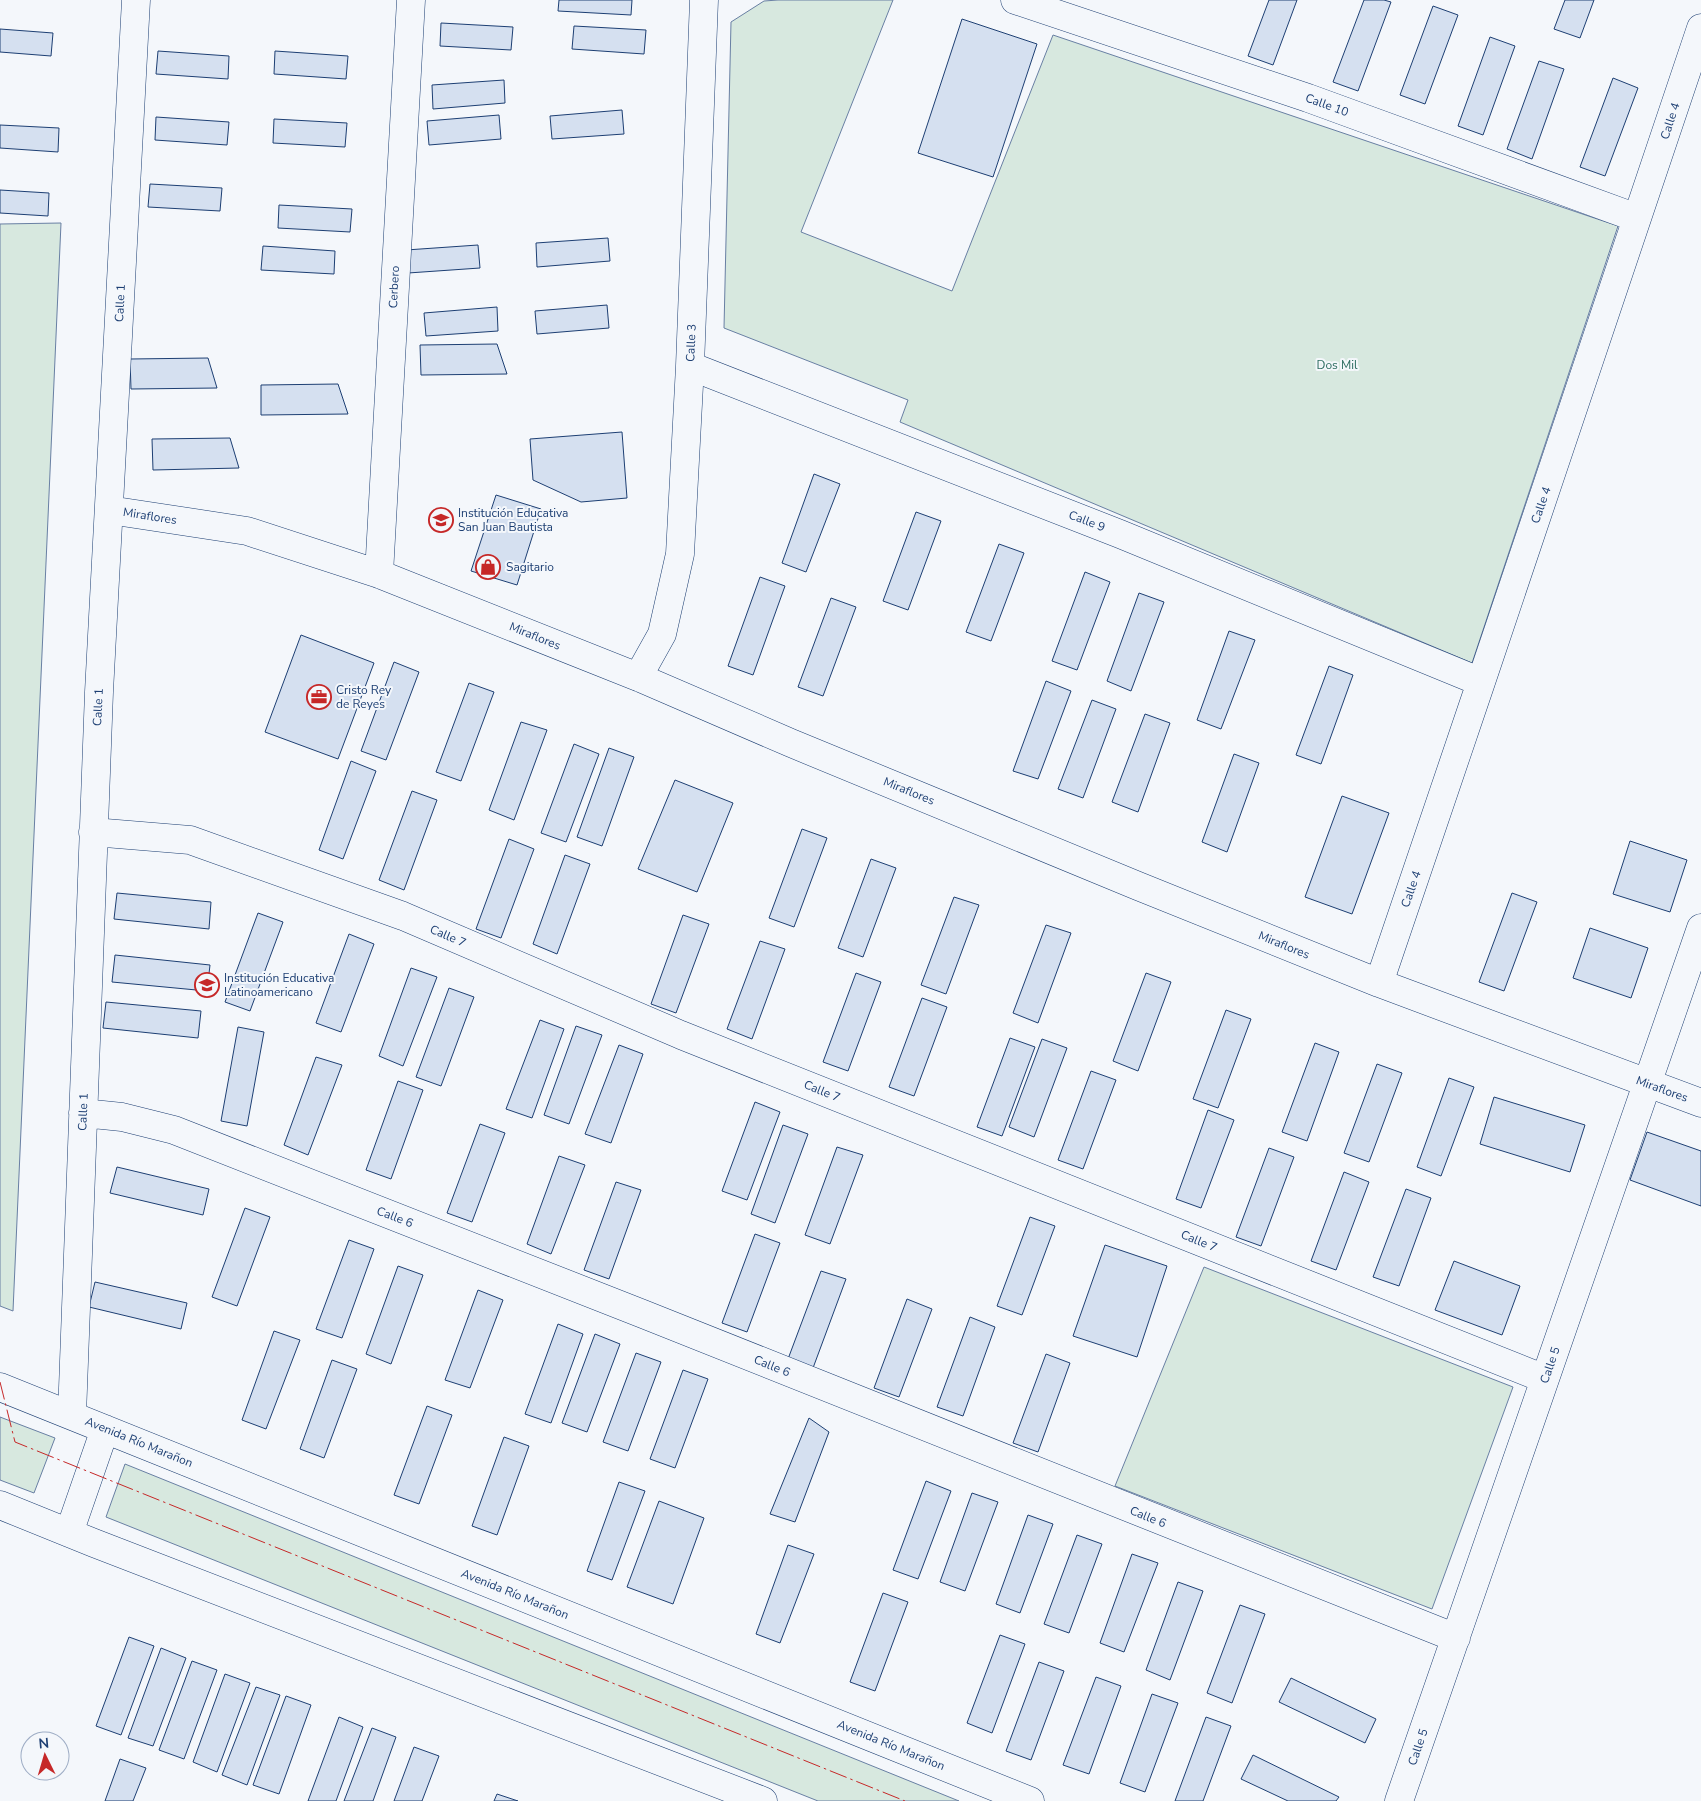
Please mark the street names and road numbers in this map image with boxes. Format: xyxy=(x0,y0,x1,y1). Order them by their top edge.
street label: Calle 10 xyxy=(1303,90,1351,120)
street label: Calle 4 xyxy=(1657,100,1683,142)
street label: Cerbero xyxy=(385,265,403,309)
street label: Calle 1 xyxy=(111,284,129,322)
street label: Calle 3 xyxy=(682,324,700,362)
street label: Calle 4 xyxy=(1527,484,1555,526)
street label: Miraflores xyxy=(122,504,178,528)
street label: Calle 9 xyxy=(1066,507,1108,535)
street label: Miraflores xyxy=(507,618,563,654)
street label: Calle 1 xyxy=(89,688,107,726)
street label: Miraflores xyxy=(881,773,937,809)
street label: Calle 4 xyxy=(1397,868,1425,910)
street label: Calle 7 xyxy=(427,921,469,951)
street label: Miraflores xyxy=(1256,927,1312,963)
street label: Miraflores xyxy=(1634,1072,1690,1106)
street label: Calle 7 xyxy=(801,1076,843,1106)
street label: Calle 1 xyxy=(74,1093,92,1131)
street label: Calle 6 xyxy=(374,1203,416,1231)
street label: Calle 7 xyxy=(1178,1226,1220,1256)
street label: Calle 5 xyxy=(1536,1344,1564,1386)
street label: Calle 6 xyxy=(751,1351,793,1381)
street label: Avenida Río Marañon xyxy=(83,1413,195,1471)
street label: Calle 6 xyxy=(1127,1502,1169,1532)
street label: Avenida Río Marañon xyxy=(459,1565,571,1623)
street label: Avenida Río Marañon xyxy=(835,1716,947,1774)
street label: Calle 5 xyxy=(1404,1726,1432,1768)

